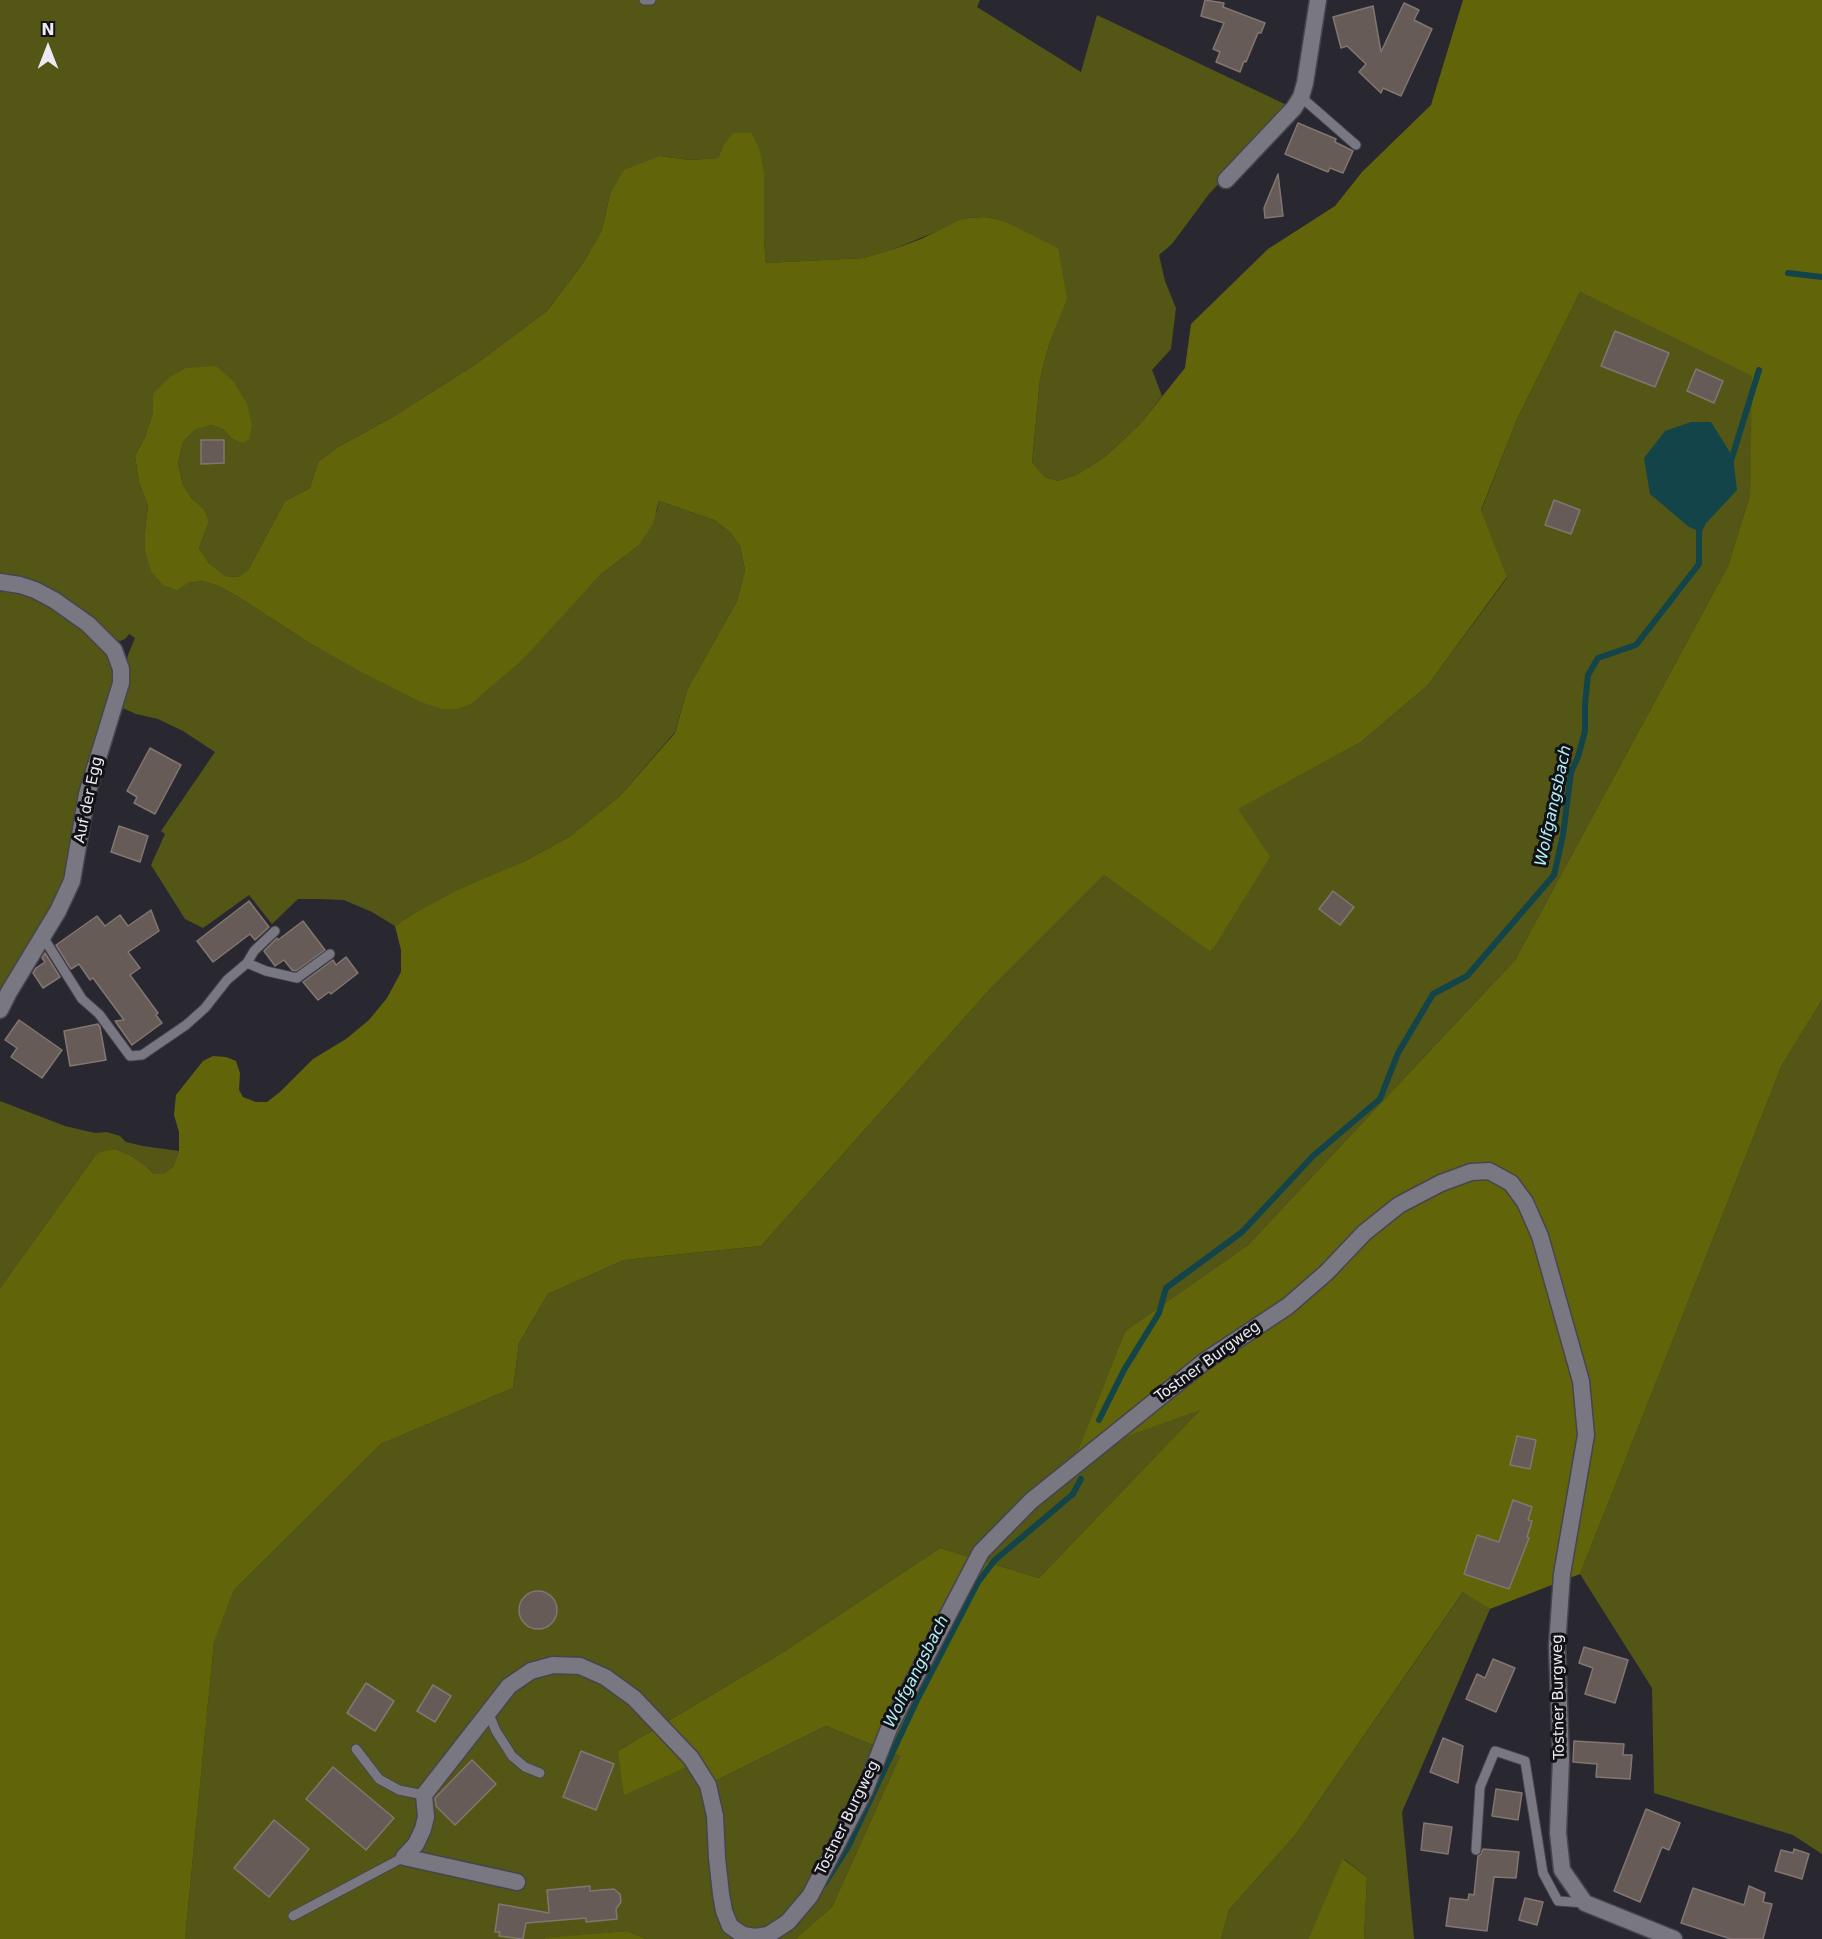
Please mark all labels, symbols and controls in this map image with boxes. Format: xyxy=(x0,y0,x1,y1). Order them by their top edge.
north arrow xyxy=(18,18,78,78)
text: N xyxy=(41,20,55,39)
water label: Wolfgangsbach xyxy=(1532,744,1576,868)
street label: Auf der Egg xyxy=(71,755,107,845)
street label: Tostner Burgweg xyxy=(1152,1318,1264,1406)
water label: Wolfgangsbach xyxy=(880,1613,954,1731)
street label: Tostner Burgweg xyxy=(1549,1634,1569,1760)
street label: Tostner Burgweg xyxy=(812,1758,884,1878)

